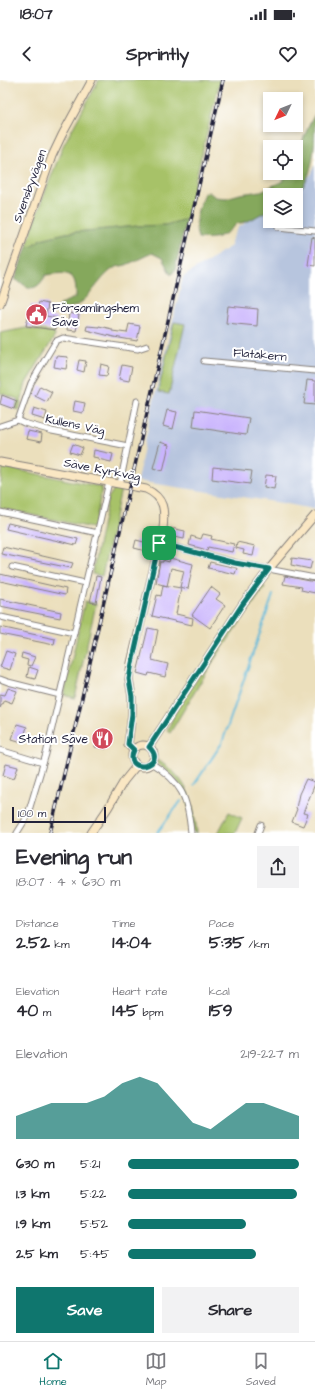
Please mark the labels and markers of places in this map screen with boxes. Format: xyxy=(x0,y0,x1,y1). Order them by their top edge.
place label: Församlingshem Säve xyxy=(52,300,139,331)
public building icon: Församlingshem Säve xyxy=(24,302,50,328)
pin xyxy=(142,526,176,560)
restaurant icon: Station Säve xyxy=(90,726,116,752)
place label: Station Säve xyxy=(19,731,89,748)

